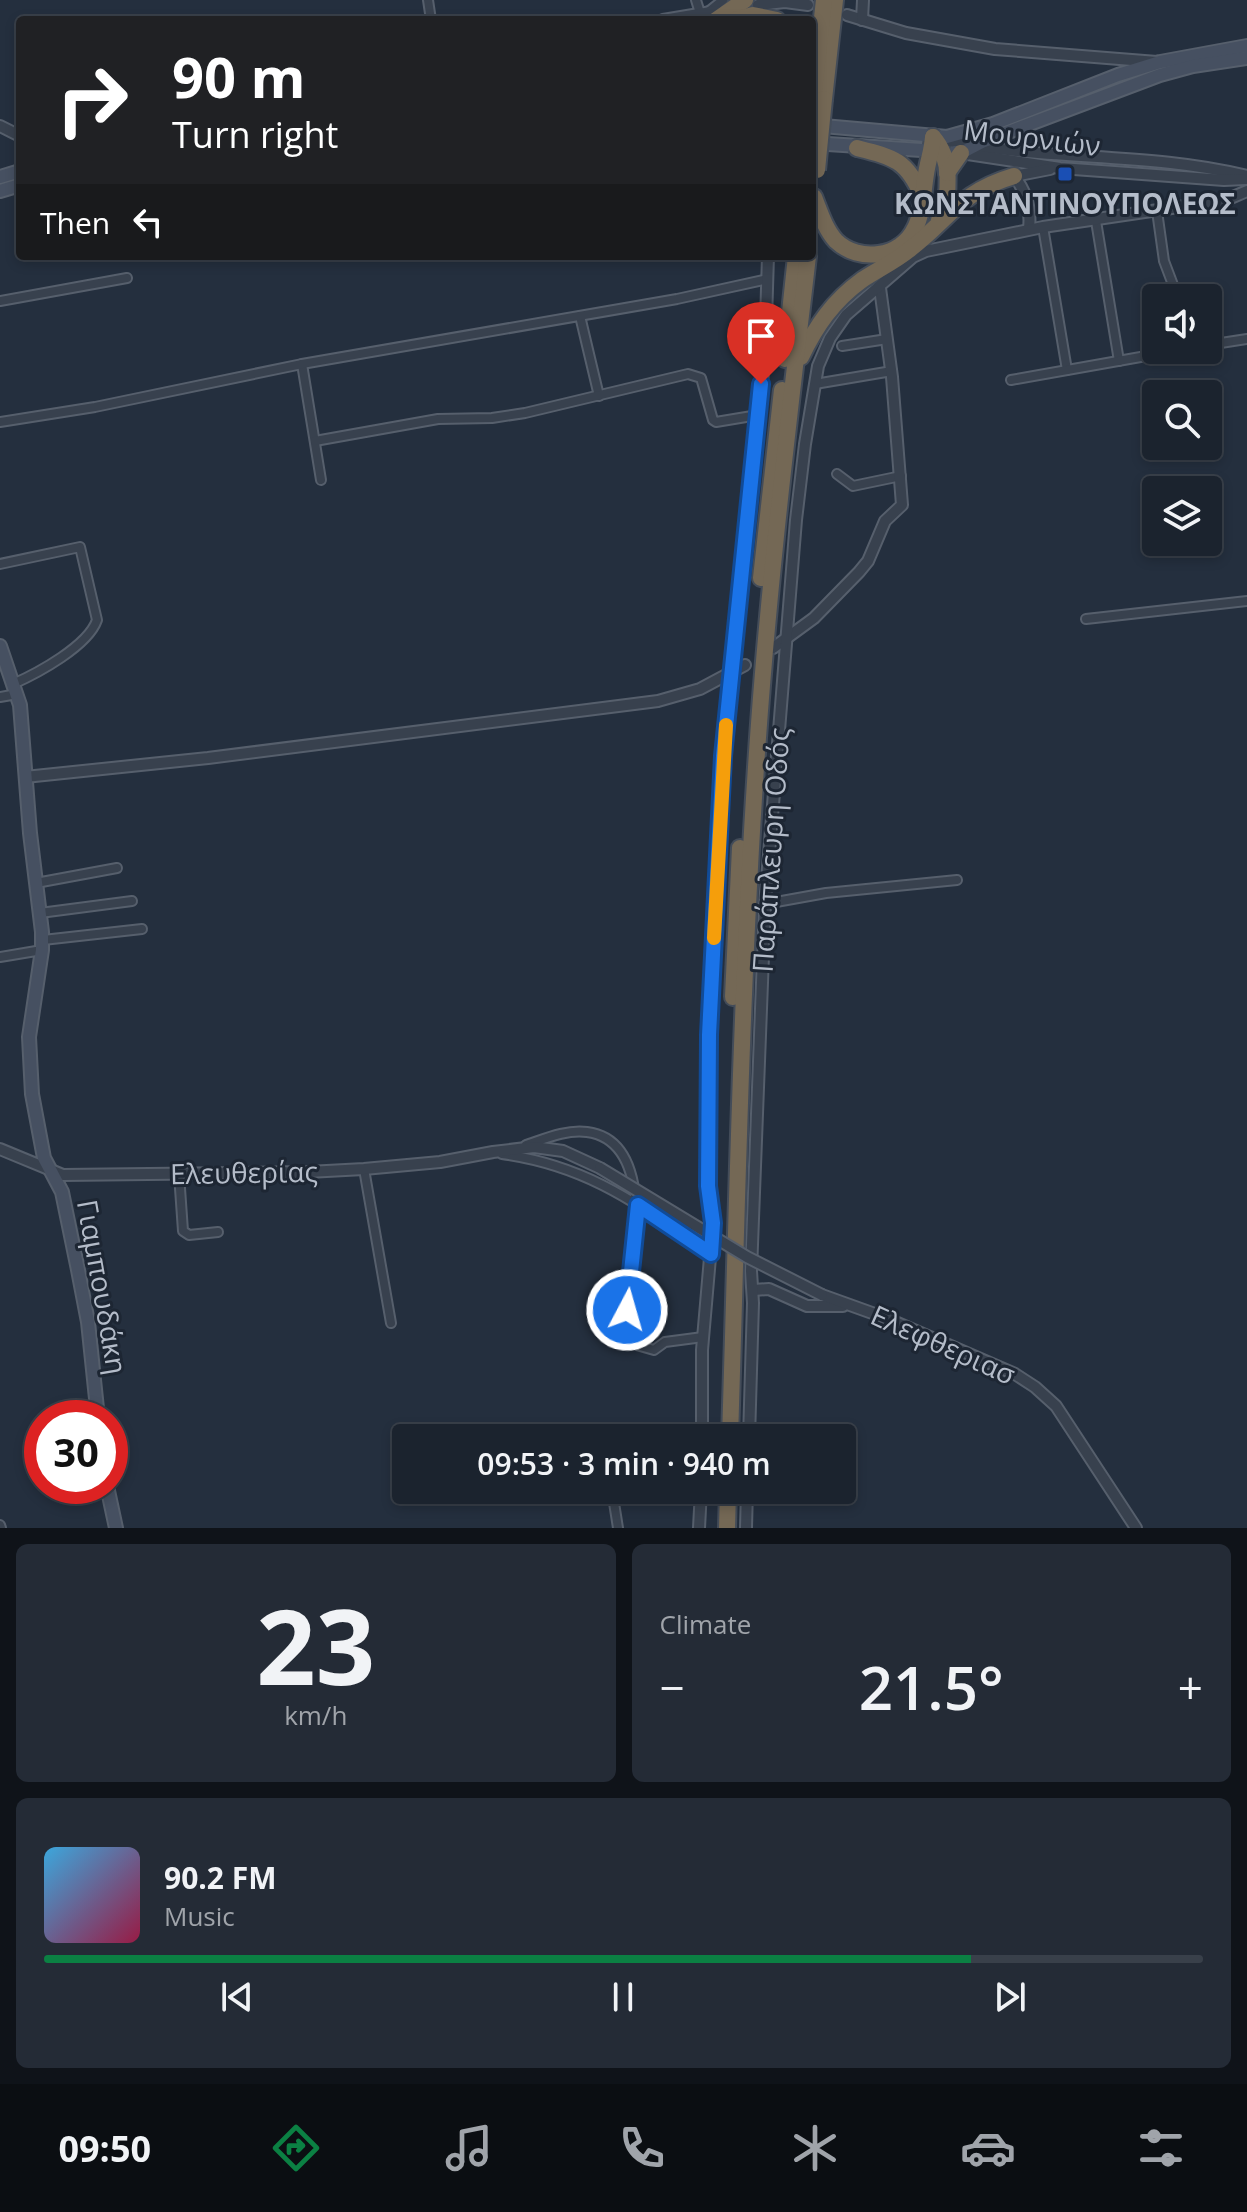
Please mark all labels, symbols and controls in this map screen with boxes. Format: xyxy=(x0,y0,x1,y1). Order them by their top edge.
text: 90 m xyxy=(172,38,306,114)
icon: right xyxy=(40,48,144,152)
text: Turn right xyxy=(172,110,338,159)
street label: Μουρνιών xyxy=(962,110,1103,164)
marker: ΚΩΝΣΤΑΝΤΙΝΟΥΠΟΛΕΩΣ xyxy=(1056,165,1074,183)
place label: ΚΩΝΣΤΑΝΤΙΝΟΥΠΟΛΕΩΣ xyxy=(894,184,1236,222)
icon: left xyxy=(126,200,170,244)
text: Then xyxy=(40,202,110,243)
map controls xyxy=(1142,284,1222,556)
button: sound xyxy=(1142,284,1222,364)
pin xyxy=(727,302,795,384)
icon: arrive xyxy=(739,314,783,358)
button: search xyxy=(1142,380,1222,460)
button: layers xyxy=(1142,476,1222,556)
street label: Παράπλευρη Οδός xyxy=(742,726,798,974)
street label: Ελευθερίας xyxy=(170,1152,318,1192)
street label: Γιαμπουδάκη xyxy=(69,1197,137,1377)
position arrow xyxy=(585,1268,669,1352)
street label: Ελεφθεριασ xyxy=(865,1295,1022,1393)
speed limit sign: 30 xyxy=(24,1400,128,1504)
text: 09:53 · 3 min · 940 m xyxy=(477,1443,771,1484)
text: 23 xyxy=(256,1574,375,1715)
text: Climate xyxy=(660,1606,751,1642)
text: 21.5° xyxy=(859,1646,1004,1728)
text: − xyxy=(660,1657,685,1717)
text: + xyxy=(1178,1657,1203,1717)
text: km/h xyxy=(284,1697,347,1733)
text: 90.2 FM xyxy=(164,1857,277,1898)
text: Music xyxy=(164,1898,235,1934)
icon: previous xyxy=(215,1975,259,2019)
icon: pause xyxy=(601,1975,645,2019)
icon: next xyxy=(988,1975,1032,2019)
icon: directions xyxy=(268,2120,324,2176)
icon: music xyxy=(441,2120,497,2176)
icon: phone xyxy=(614,2120,670,2176)
icon: climate xyxy=(787,2120,843,2176)
icon: car xyxy=(960,2120,1016,2176)
icon: filters xyxy=(1133,2120,1189,2176)
text: 09:50 xyxy=(58,2124,151,2173)

